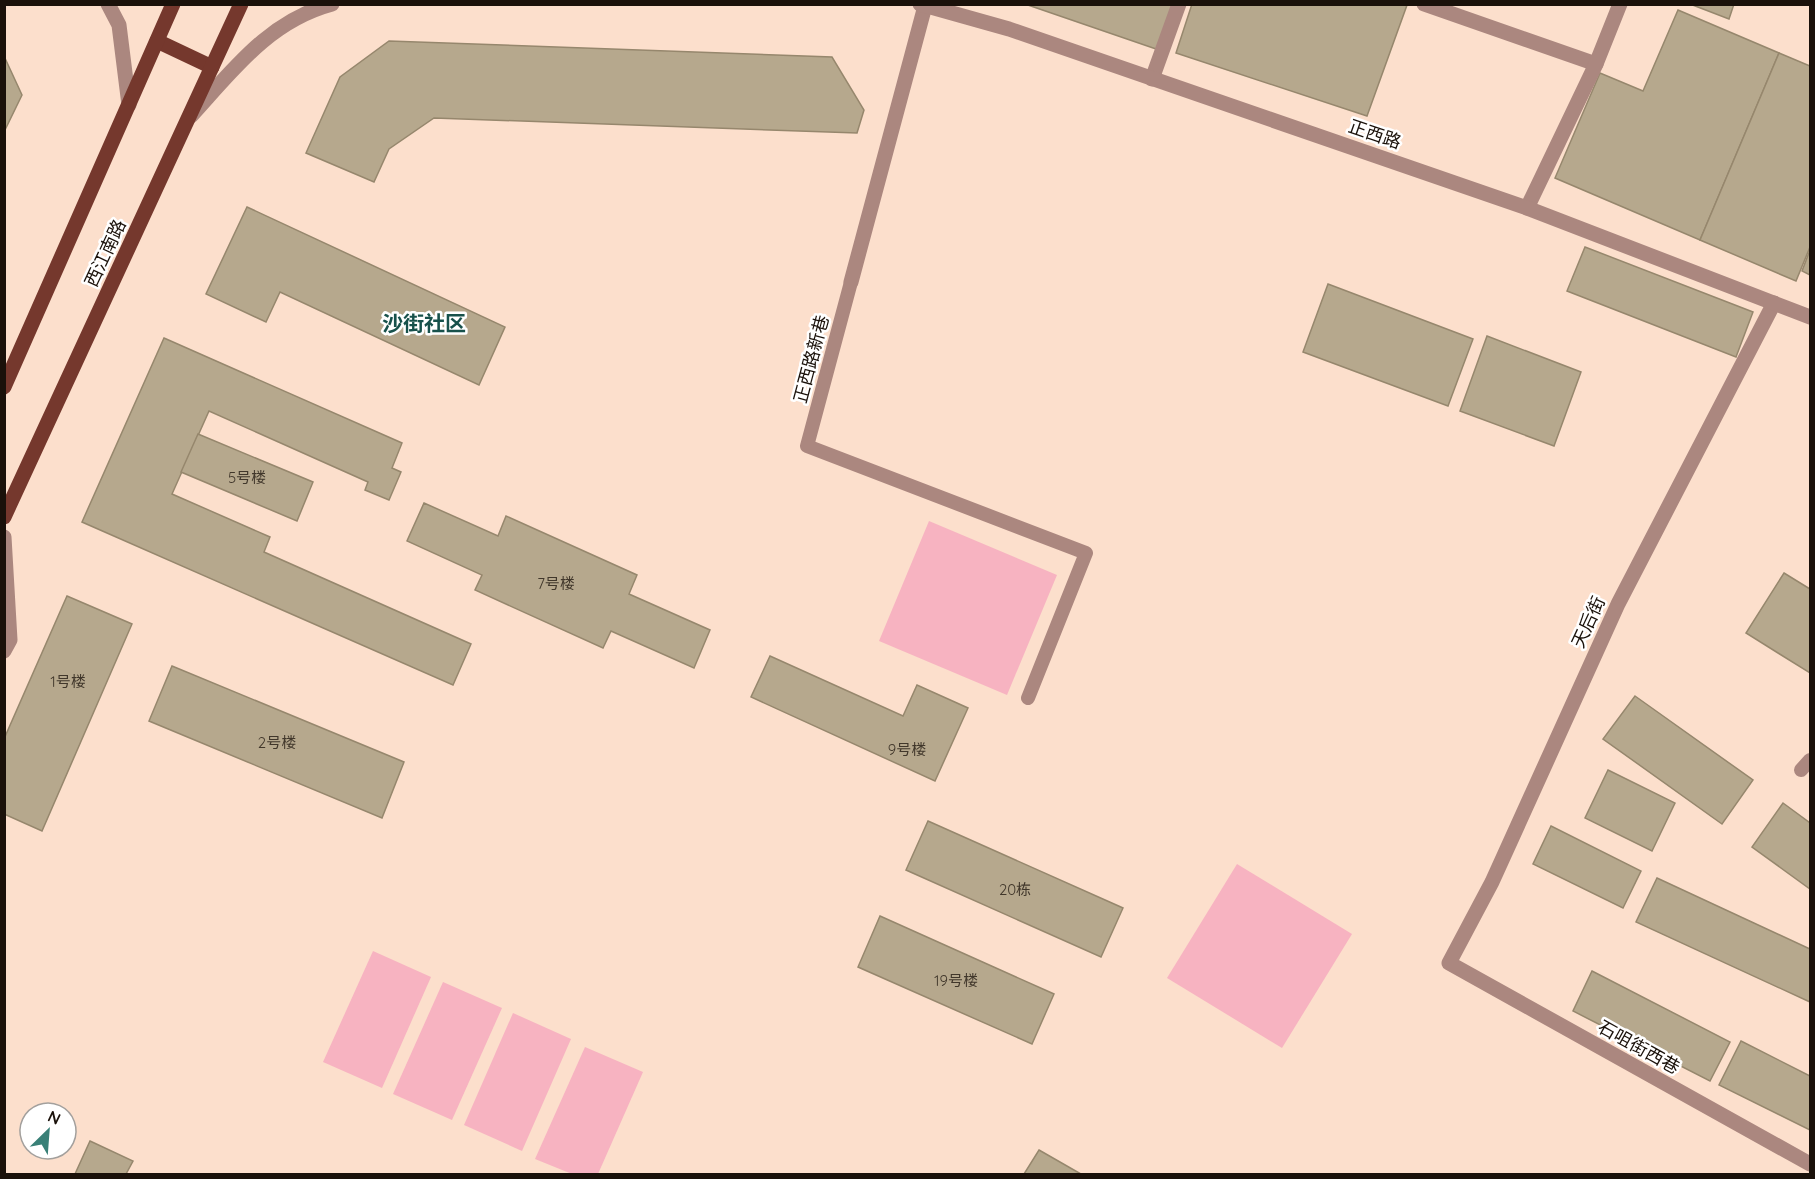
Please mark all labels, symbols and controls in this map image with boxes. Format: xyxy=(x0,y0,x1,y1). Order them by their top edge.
street label: 正西路 xyxy=(1346,114,1404,154)
street label: 西江南路 xyxy=(79,216,131,290)
district label: 沙街社区 xyxy=(382,310,466,336)
street label: 正西路新巷 xyxy=(788,313,834,405)
house number: 5号楼 xyxy=(228,468,266,487)
house number: 7号楼 xyxy=(537,574,575,593)
street label: 天后街 xyxy=(1566,593,1610,651)
house number: 1号楼 xyxy=(50,672,86,691)
house number: 2号楼 xyxy=(258,733,296,752)
house number: 9号楼 xyxy=(888,740,926,759)
house number: 20栋 xyxy=(999,880,1031,899)
house number: 19号楼 xyxy=(934,971,978,990)
street label: 石咀街西巷 xyxy=(1594,1015,1684,1079)
north arrow xyxy=(18,1101,78,1161)
text: N xyxy=(45,1106,64,1129)

